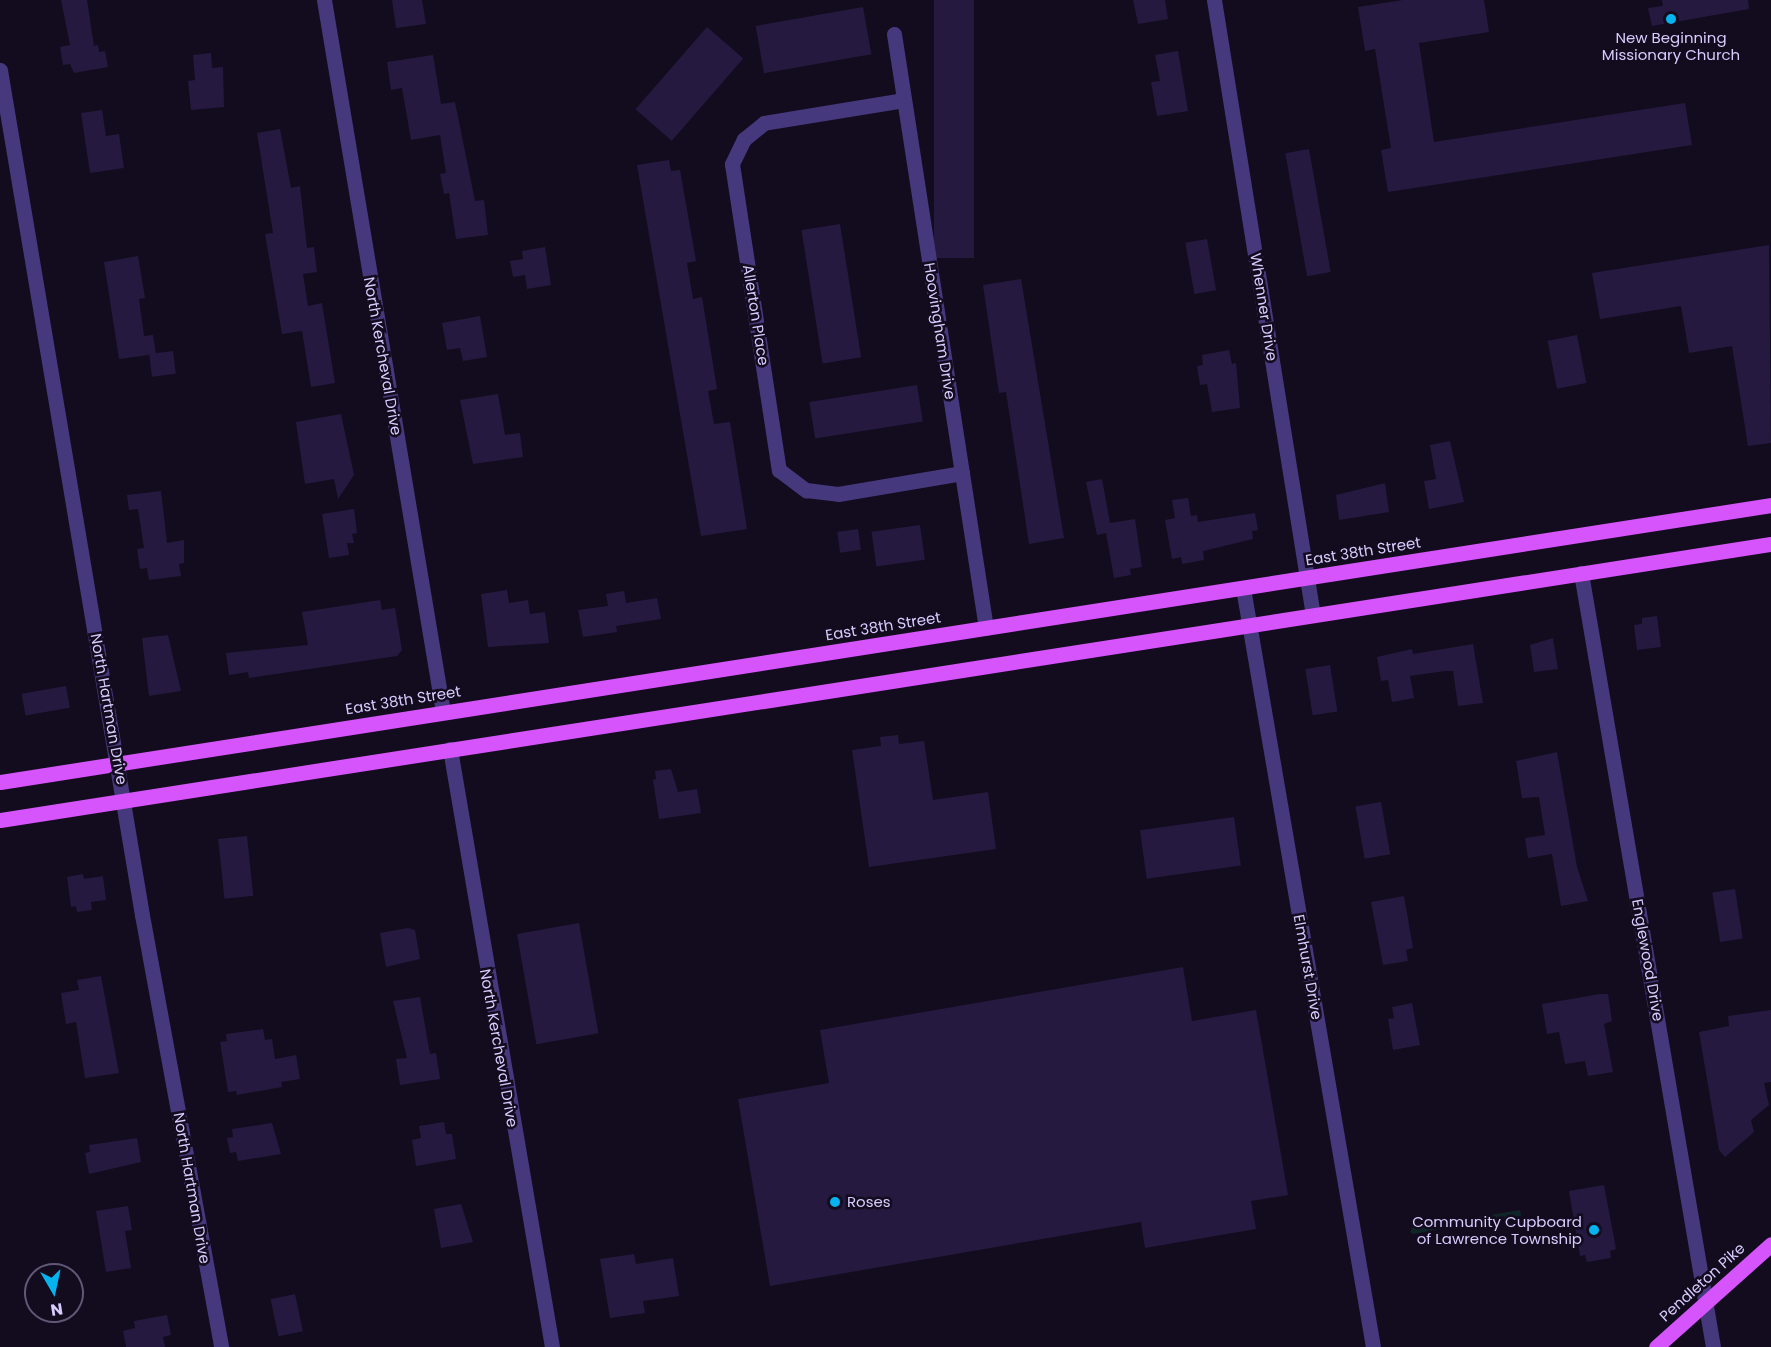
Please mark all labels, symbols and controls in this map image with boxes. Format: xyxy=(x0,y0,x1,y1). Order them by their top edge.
marker: New Beginning Missionary Church xyxy=(1664,12,1678,26)
place label: New Beginning Missionary Church xyxy=(1602,28,1740,63)
street label: Whenner Drive xyxy=(1247,252,1281,362)
street label: Hoovingham Drive xyxy=(920,261,960,401)
street label: Allerton Place xyxy=(739,263,773,367)
street label: North Kercheval Drive xyxy=(360,275,406,437)
street label: East 38th Street xyxy=(1304,533,1422,569)
street label: East 38th Street xyxy=(824,608,942,644)
street label: North Hartman Drive xyxy=(87,632,131,786)
street label: East 38th Street xyxy=(344,682,462,718)
street label: Englewood Drive xyxy=(1628,898,1668,1022)
street label: Elmhurst Drive xyxy=(1290,913,1326,1021)
street label: North Kercheval Drive xyxy=(476,967,522,1129)
street label: North Hartman Drive xyxy=(170,1111,214,1265)
place label: Roses xyxy=(847,1193,891,1211)
marker: Roses xyxy=(828,1195,842,1209)
place label: Community Cupboard of Lawrence Township xyxy=(1412,1212,1582,1247)
marker: Community Cupboard of Lawrence Township xyxy=(1587,1223,1601,1237)
street label: Pendleton Pike xyxy=(1656,1239,1748,1325)
north arrow xyxy=(24,1263,84,1323)
text: N xyxy=(49,1297,64,1322)

